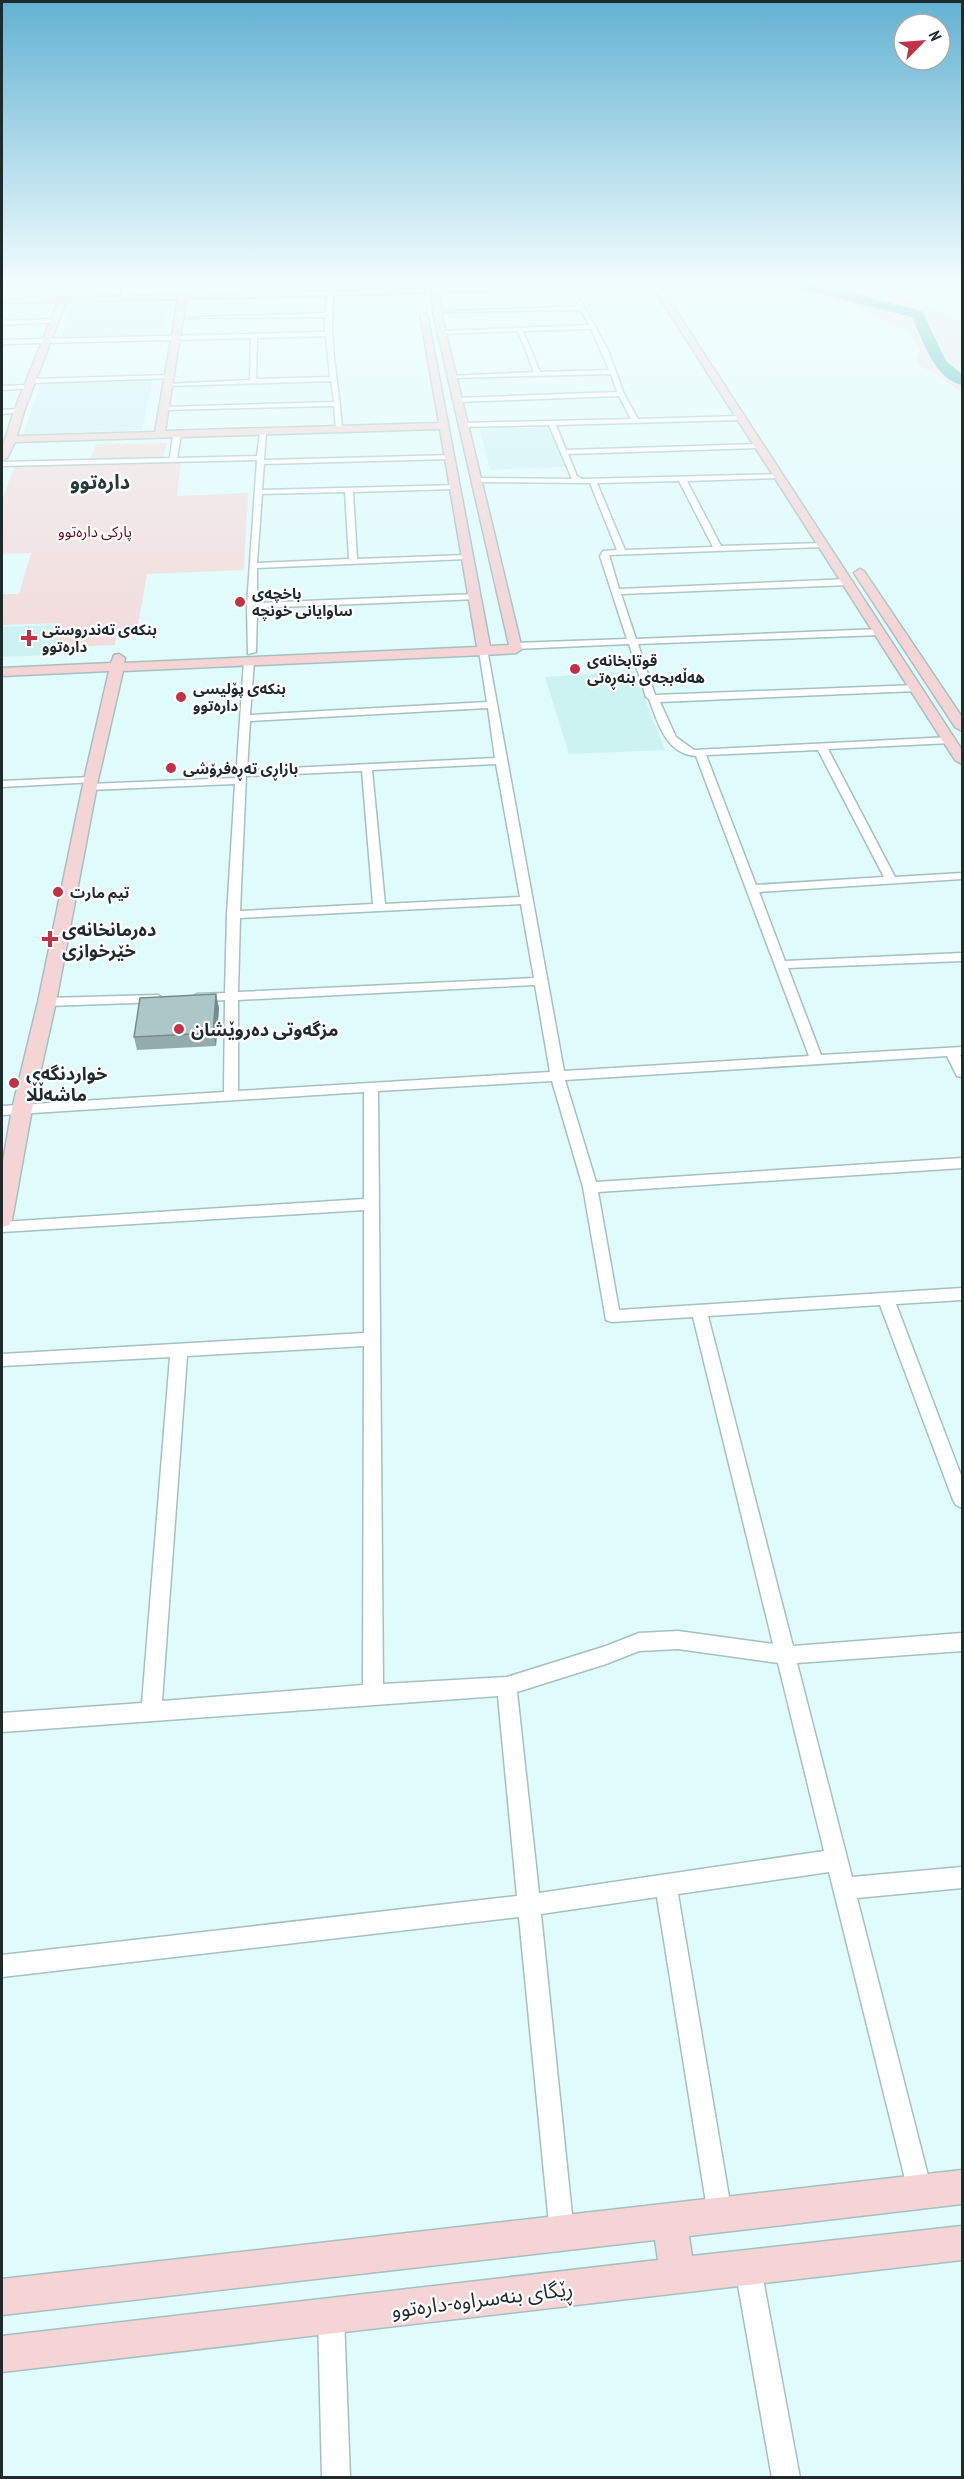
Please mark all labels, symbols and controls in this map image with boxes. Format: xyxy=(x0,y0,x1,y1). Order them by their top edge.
north arrow xyxy=(892,12,952,72)
text: N xyxy=(925,28,946,44)
district label: دارەتوو xyxy=(70,469,130,495)
park label: پارکی دارەتوو xyxy=(58,522,132,542)
place label: باخچەی ساوایانی خونچە xyxy=(252,584,353,620)
marker: باخچەی ساوایانی خونچە xyxy=(233,595,247,609)
place label: بنکەی تەندروستی دارەتوو xyxy=(42,620,157,656)
marker: بنکەی تەندروستی دارەتوو xyxy=(20,629,38,647)
place label: قوتابخانەی هەڵەبجەی بنەڕەتی xyxy=(587,651,705,690)
marker: قوتابخانەی هەڵەبجەی بنەڕەتی xyxy=(568,662,582,676)
place label: بنکەی پۆلیسی دارەتوو xyxy=(193,679,286,715)
marker: بنکەی پۆلیسی دارەتوو xyxy=(174,690,188,704)
place label: بازاڕی تەڕەفرۆشی xyxy=(183,759,298,781)
marker: بازاڕی تەڕەفرۆشی xyxy=(164,761,178,775)
place label: تیم مارت xyxy=(70,883,130,904)
marker: تیم مارت xyxy=(51,885,65,899)
place label: دەرمانخانەی خێرخوازی xyxy=(62,918,156,962)
marker: دەرمانخانەی خێرخوازی xyxy=(43,932,57,946)
place label: مزگەوتی دەروێشان xyxy=(191,1018,339,1041)
marker: مزگەوتی دەروێشان xyxy=(172,1022,186,1036)
place label: خواردنگەی ماشەڵڵا xyxy=(26,1062,107,1106)
marker: خواردنگەی ماشەڵڵا xyxy=(7,1076,21,1090)
street label: ڕێگای بنەسراوە-دارەتوو xyxy=(390,2274,575,2328)

